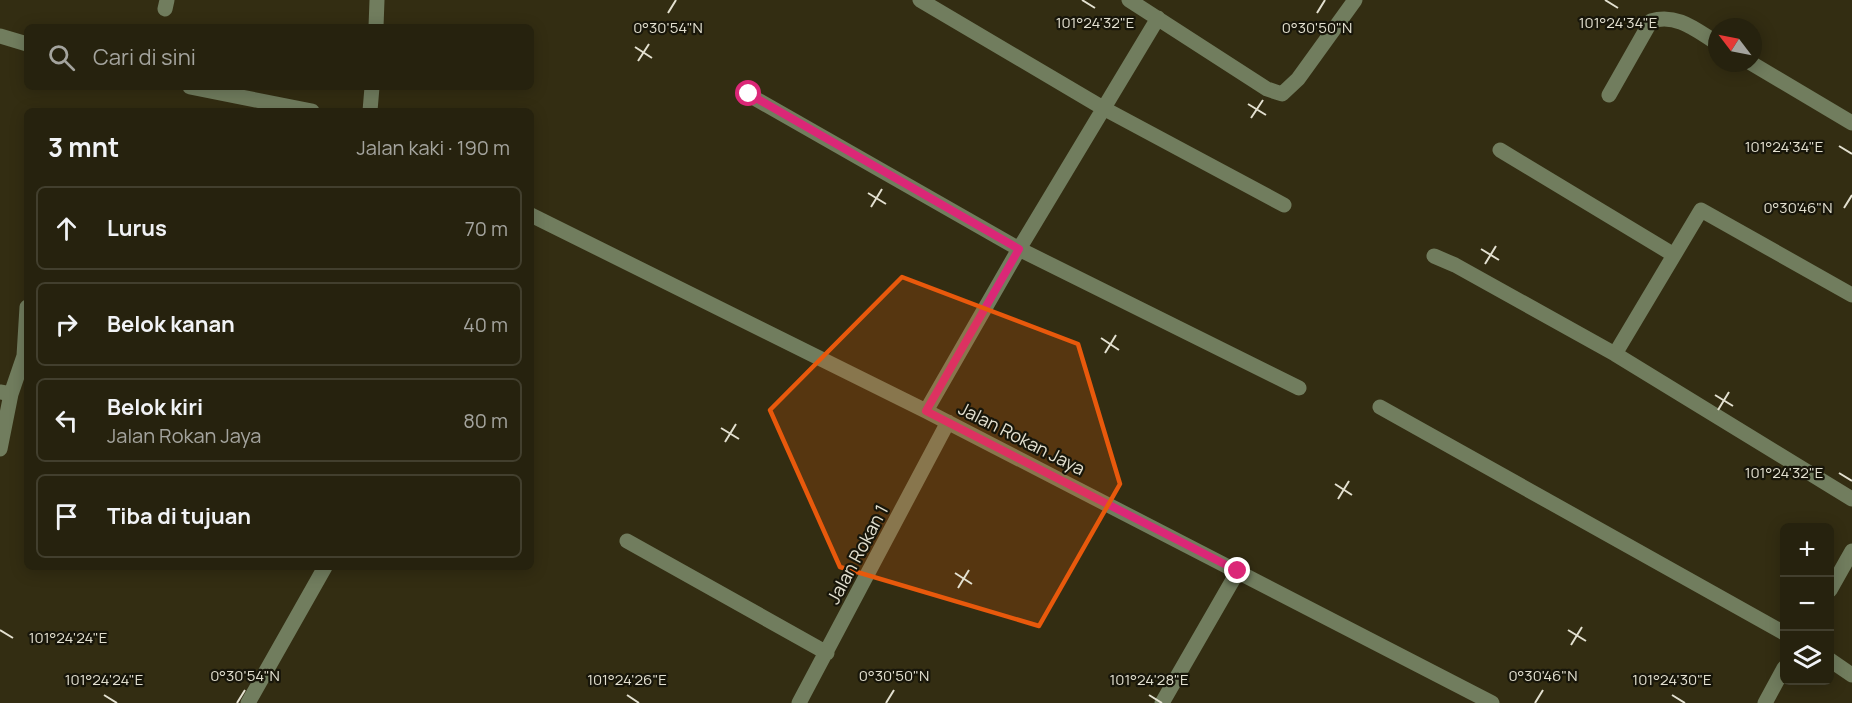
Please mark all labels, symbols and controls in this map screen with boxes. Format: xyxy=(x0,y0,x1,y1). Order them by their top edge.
text: 101°24'32"E xyxy=(1056,12,1134,33)
text: 101°24'34"E xyxy=(1579,12,1657,33)
text: 0°30'54"N xyxy=(633,17,703,38)
text: 0°30'50"N xyxy=(1282,17,1352,38)
north arrow xyxy=(1708,18,1762,72)
search box xyxy=(24,24,534,90)
icon: search xyxy=(45,41,78,74)
text: Cari di sini xyxy=(93,42,196,72)
route start xyxy=(735,80,761,106)
text: 3 mnt xyxy=(48,129,119,165)
text: Jalan kaki · 190 m xyxy=(356,134,510,161)
text: 101°24'34"E xyxy=(1745,136,1823,157)
text: 0°30'46"N xyxy=(1763,197,1833,218)
icon: ahead xyxy=(50,212,83,245)
text: Lurus xyxy=(107,213,167,243)
text: 70 m xyxy=(465,215,508,242)
icon: right xyxy=(50,308,83,341)
text: Belok kanan xyxy=(107,309,235,339)
text: 40 m xyxy=(463,311,508,338)
text: Belok kiri xyxy=(107,392,203,422)
street label: Jalan Rokan Jaya xyxy=(955,396,1089,480)
icon: left xyxy=(50,404,83,437)
text: 80 m xyxy=(463,407,508,434)
text: Jalan Rokan Jaya xyxy=(107,422,261,449)
text: 101°24'32"E xyxy=(1745,462,1823,483)
icon: arrive xyxy=(50,500,83,533)
street label: Jalan Rokan 1 xyxy=(821,500,893,608)
text: Tiba di tujuan xyxy=(107,501,251,531)
map controls xyxy=(1780,523,1834,685)
button: + xyxy=(1780,523,1834,577)
route end xyxy=(1224,557,1250,583)
button: − xyxy=(1780,577,1834,631)
text: 101°24'24"E xyxy=(29,627,107,648)
button: layers xyxy=(1780,631,1834,685)
text: 0°30'54"N xyxy=(210,665,280,686)
text: 0°30'50"N xyxy=(859,665,929,686)
text: 0°30'46"N xyxy=(1508,665,1578,686)
text: 101°24'24"E xyxy=(65,669,143,690)
text: 101°24'26"E xyxy=(587,669,667,690)
text: 101°24'28"E xyxy=(1109,669,1189,690)
text: 101°24'30"E xyxy=(1632,669,1712,690)

